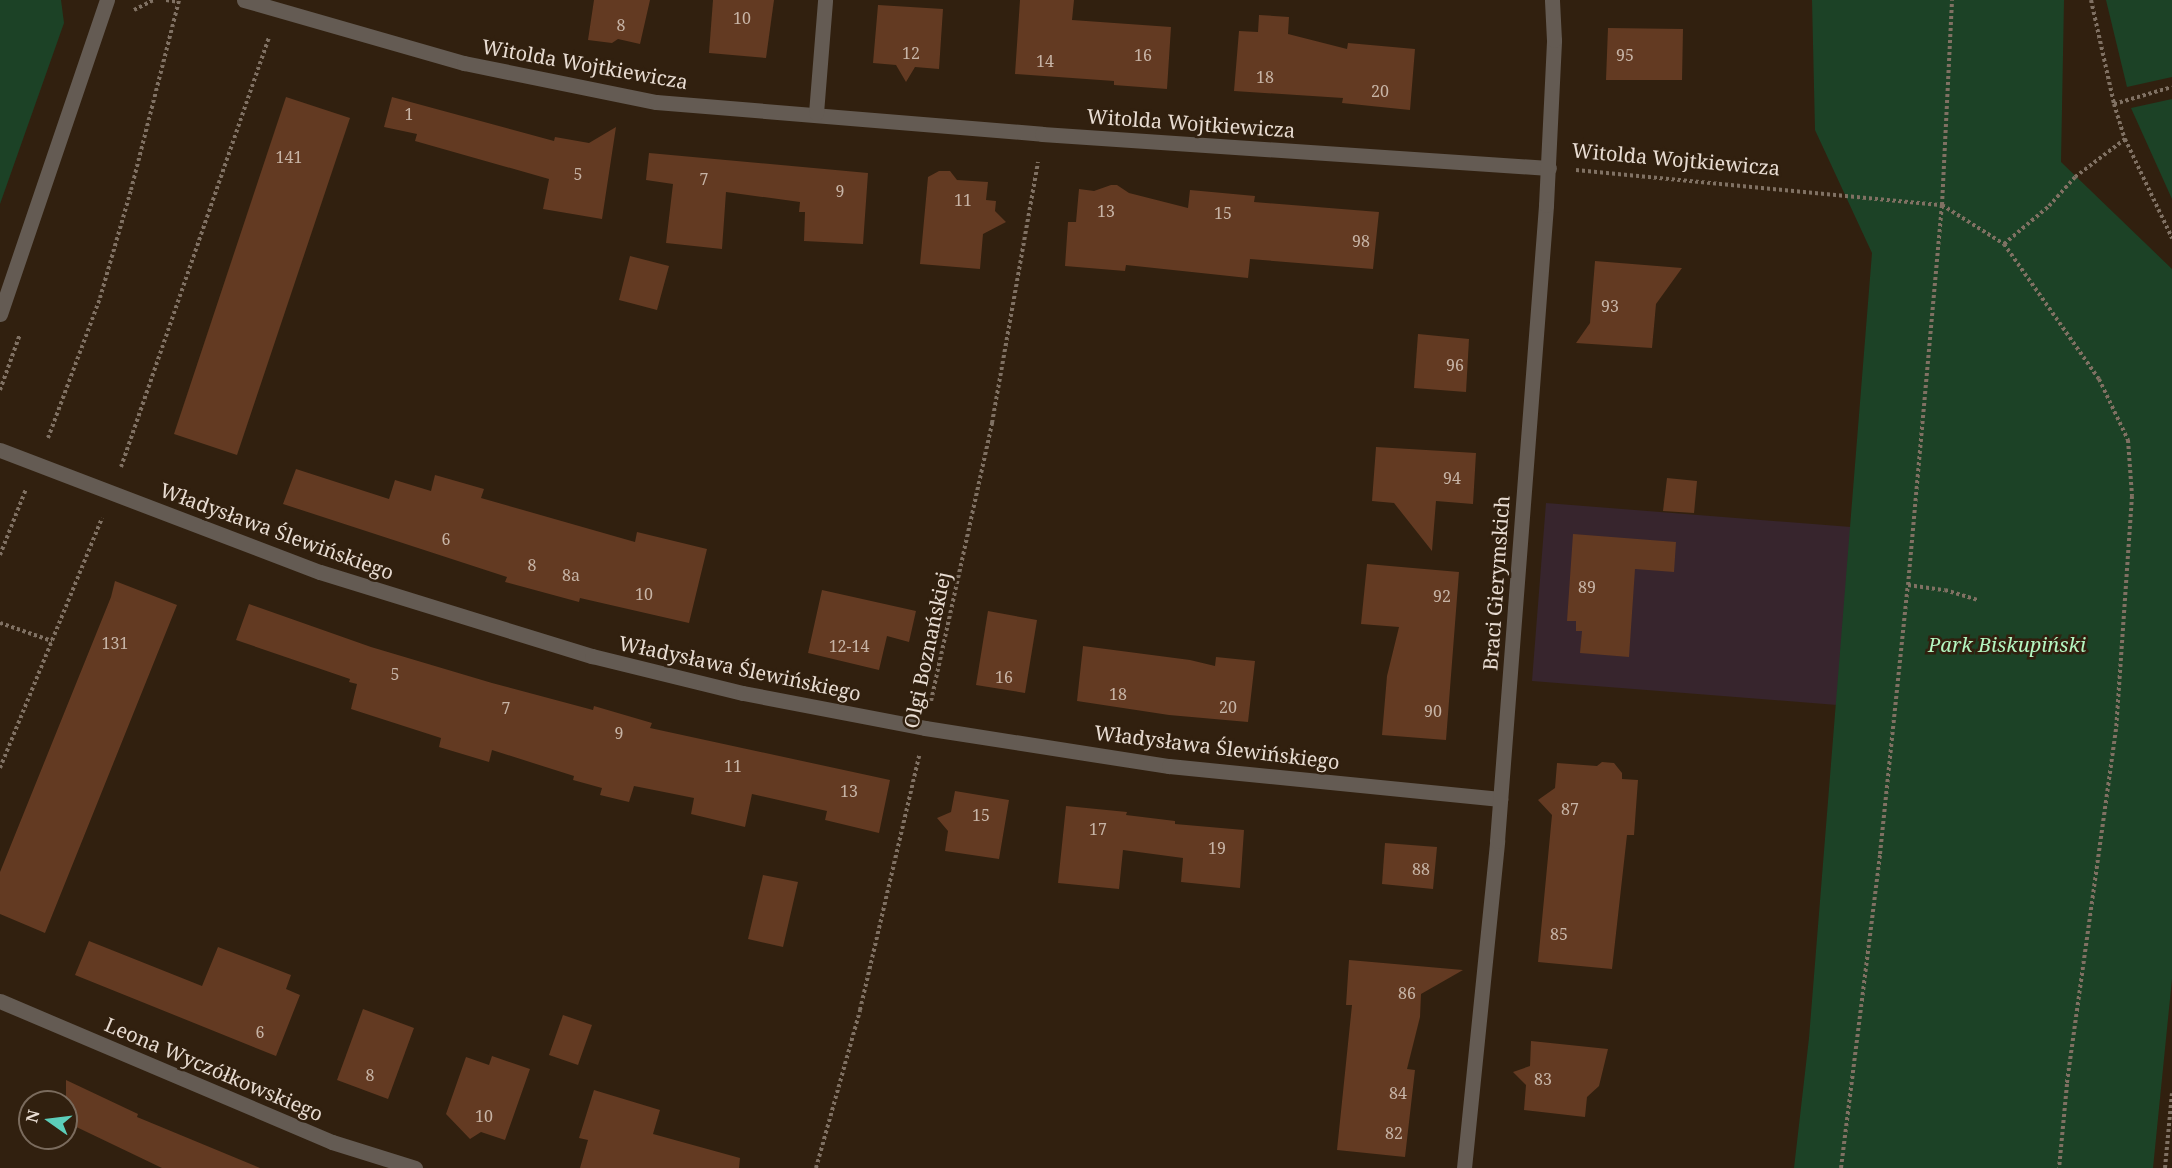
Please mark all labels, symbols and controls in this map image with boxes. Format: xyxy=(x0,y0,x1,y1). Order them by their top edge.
house number: 10 xyxy=(733,8,751,28)
house number: 8 xyxy=(617,15,625,35)
street label: Witolda Wojtkiewicza xyxy=(480,34,690,94)
house number: 12 xyxy=(902,43,920,63)
house number: 16 xyxy=(1134,45,1152,65)
house number: 95 xyxy=(1616,45,1634,65)
house number: 14 xyxy=(1036,51,1054,71)
house number: 18 xyxy=(1256,67,1274,87)
house number: 20 xyxy=(1371,81,1389,101)
house number: 1 xyxy=(405,104,413,124)
street label: Witolda Wojtkiewicza xyxy=(1086,104,1296,142)
street label: Witolda Wojtkiewicza xyxy=(1571,138,1781,180)
house number: 141 xyxy=(276,147,302,167)
house number: 5 xyxy=(574,164,582,184)
house number: 7 xyxy=(700,169,708,189)
house number: 9 xyxy=(836,181,844,201)
house number: 11 xyxy=(954,190,972,210)
house number: 13 xyxy=(1097,201,1115,221)
house number: 15 xyxy=(1214,203,1232,223)
house number: 98 xyxy=(1352,231,1370,251)
house number: 93 xyxy=(1601,296,1619,316)
house number: 96 xyxy=(1446,355,1464,375)
house number: 94 xyxy=(1443,468,1461,488)
street label: Władysława Ślewińskiego xyxy=(157,477,397,585)
street label: Braci Gierymskich xyxy=(1478,495,1514,671)
house number: 6 xyxy=(442,529,450,549)
house number: 8 xyxy=(528,555,536,575)
house number: 8a xyxy=(562,565,580,585)
street label: Olgi Boznańskiej xyxy=(899,570,955,730)
house number: 89 xyxy=(1578,577,1596,597)
house number: 10 xyxy=(635,584,653,604)
house number: 92 xyxy=(1433,586,1451,606)
street label: Władysława Ślewińskiego xyxy=(617,631,863,705)
park label: Park Biskupiński xyxy=(1928,632,2086,656)
house number: 131 xyxy=(102,633,128,653)
house number: 12-14 xyxy=(829,636,869,656)
house number: 5 xyxy=(391,664,399,684)
house number: 16 xyxy=(995,667,1013,687)
house number: 18 xyxy=(1109,684,1127,704)
house number: 20 xyxy=(1219,697,1237,717)
house number: 7 xyxy=(502,698,510,718)
house number: 90 xyxy=(1424,701,1442,721)
street label: Władysława Ślewińskiego xyxy=(1093,720,1341,774)
house number: 9 xyxy=(615,723,623,743)
house number: 11 xyxy=(724,756,742,776)
house number: 13 xyxy=(840,781,858,801)
house number: 87 xyxy=(1561,799,1579,819)
house number: 15 xyxy=(972,805,990,825)
house number: 17 xyxy=(1089,819,1107,839)
house number: 19 xyxy=(1208,838,1226,858)
house number: 88 xyxy=(1412,859,1430,879)
house number: 85 xyxy=(1550,924,1568,944)
house number: 86 xyxy=(1398,983,1416,1003)
street label: Leona Wyczółkowskiego xyxy=(101,1012,327,1126)
house number: 6 xyxy=(256,1022,264,1042)
house number: 8 xyxy=(366,1065,374,1085)
house number: 83 xyxy=(1534,1069,1552,1089)
house number: 84 xyxy=(1389,1083,1407,1103)
north arrow xyxy=(18,1090,78,1150)
house number: 10 xyxy=(475,1106,493,1126)
text: N xyxy=(20,1107,45,1125)
house number: 82 xyxy=(1385,1123,1403,1143)

